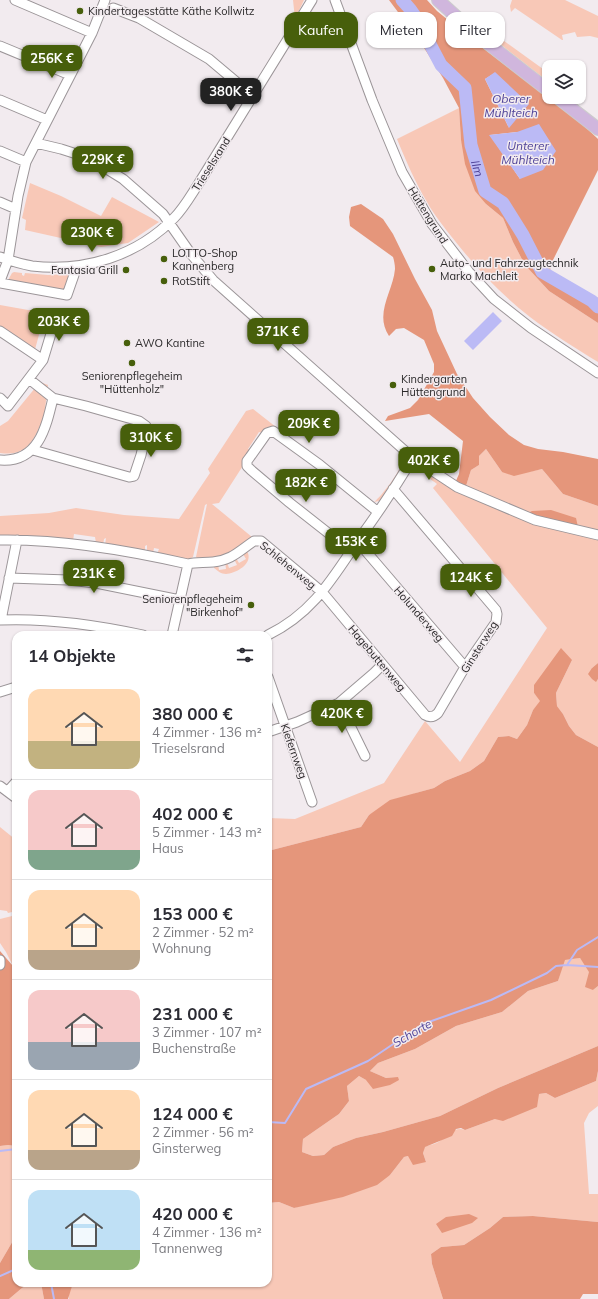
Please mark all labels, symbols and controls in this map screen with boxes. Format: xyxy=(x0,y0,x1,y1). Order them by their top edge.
place label: Kindertagesstätte Käthe Kollwitz xyxy=(88,4,255,18)
marker: Kindertagesstätte Käthe Kollwitz xyxy=(75,6,85,16)
chip: Kaufen xyxy=(284,12,358,48)
chip: Mieten xyxy=(366,12,437,48)
chip: Filter xyxy=(445,12,505,48)
pin: 256K € xyxy=(19,45,85,79)
text: 256K € xyxy=(30,50,74,66)
map controls xyxy=(542,60,586,104)
button: layers xyxy=(542,60,586,104)
pin: 380K € xyxy=(198,78,264,112)
text: 380K € xyxy=(209,83,253,99)
water label: Oberer Mühlteich xyxy=(484,91,538,120)
street label: Trieselsrand xyxy=(189,134,233,194)
water label: Unterer Mühlteich xyxy=(501,138,555,167)
pin: 229K € xyxy=(70,146,136,180)
text: 229K € xyxy=(81,151,125,167)
water label: Ilm xyxy=(468,158,488,178)
street label: Hüttengrund xyxy=(405,184,451,246)
pin: 230K € xyxy=(59,219,125,253)
text: 230K € xyxy=(70,224,114,240)
place label: LOTTO-Shop Kannenberg xyxy=(172,246,238,273)
marker: LOTTO-Shop Kannenberg xyxy=(159,254,169,264)
place label: Auto- und Fahrzeugtechnik Marko Machleit xyxy=(440,256,579,283)
place label: Fantasia Grill xyxy=(51,263,118,277)
marker: Auto- und Fahrzeugtechnik Marko Machleit xyxy=(427,264,437,274)
marker: Fantasia Grill xyxy=(121,265,131,275)
place label: RotStift xyxy=(172,274,210,288)
marker: RotStift xyxy=(159,276,169,286)
pin: 203K € xyxy=(26,308,92,342)
text: 203K € xyxy=(37,313,81,329)
pin: 371K € xyxy=(245,318,311,352)
text: 371K € xyxy=(256,323,300,339)
place label: AWO Kantine xyxy=(135,336,205,350)
marker: AWO Kantine xyxy=(122,338,132,348)
marker: Seniorenpflegeheim "Hüttenholz" xyxy=(127,358,137,368)
place label: Seniorenpflegeheim "Hüttenholz" xyxy=(82,369,182,396)
place label: Kindergarten Hüttengrund xyxy=(401,372,467,399)
marker: Kindergarten Hüttengrund xyxy=(388,380,398,390)
pin: 209K € xyxy=(276,410,342,444)
text: 209K € xyxy=(287,415,331,431)
pin: 310K € xyxy=(118,424,184,458)
text: 310K € xyxy=(129,429,173,445)
pin: 402K € xyxy=(396,447,462,481)
text: 402K € xyxy=(407,452,451,468)
pin: 182K € xyxy=(273,469,339,503)
text: 182K € xyxy=(284,474,328,490)
pin: 153K € xyxy=(323,528,389,562)
text: 153K € xyxy=(334,533,378,549)
street label: Schlehenweg xyxy=(257,538,319,592)
pin: 231K € xyxy=(61,560,127,594)
pin: 124K € xyxy=(438,564,504,598)
text: 231K € xyxy=(72,565,116,581)
text: 124K € xyxy=(449,569,493,585)
street label: Holunderweg xyxy=(391,583,447,645)
place label: Seniorenpflegeheim "Birkenhof" xyxy=(142,592,243,619)
marker: Seniorenpflegeheim "Birkenhof" xyxy=(246,600,256,610)
street label: Ginsterweg xyxy=(458,618,500,676)
street label: Hagebuttenweg xyxy=(345,622,409,694)
icon: filters xyxy=(234,644,256,666)
text: 14 Objekte xyxy=(28,645,116,666)
pin: 420K € xyxy=(309,700,375,734)
text: 380 000 € xyxy=(152,703,233,724)
icon: home xyxy=(60,705,108,753)
text: 420K € xyxy=(320,705,364,721)
street label: Kiefernweg xyxy=(278,722,310,780)
text: 4 Zimmer · 136 m² xyxy=(152,724,262,740)
text: Trieselsrand xyxy=(152,740,225,756)
text: 402 000 € xyxy=(152,803,233,824)
icon: home xyxy=(60,806,108,854)
text: 5 Zimmer · 143 m² xyxy=(152,824,262,840)
text: Haus xyxy=(152,840,184,856)
text: 153 000 € xyxy=(152,903,233,924)
icon: home xyxy=(60,906,108,954)
text: 2 Zimmer · 52 m² xyxy=(152,924,254,940)
text: Wohnung xyxy=(152,940,211,956)
text: 231 000 € xyxy=(152,1003,233,1024)
icon: home xyxy=(60,1006,108,1054)
water label: Schorte xyxy=(390,1016,435,1050)
text: 3 Zimmer · 107 m² xyxy=(152,1024,262,1040)
text: Buchenstraße xyxy=(152,1040,236,1056)
text: 124 000 € xyxy=(152,1103,233,1124)
icon: home xyxy=(60,1106,108,1154)
text: 2 Zimmer · 56 m² xyxy=(152,1124,254,1140)
text: Ginsterweg xyxy=(152,1140,221,1156)
text: 420 000 € xyxy=(152,1203,233,1224)
icon: home xyxy=(60,1206,108,1254)
text: 4 Zimmer · 136 m² xyxy=(152,1224,262,1240)
text: Tannenweg xyxy=(152,1240,223,1256)

